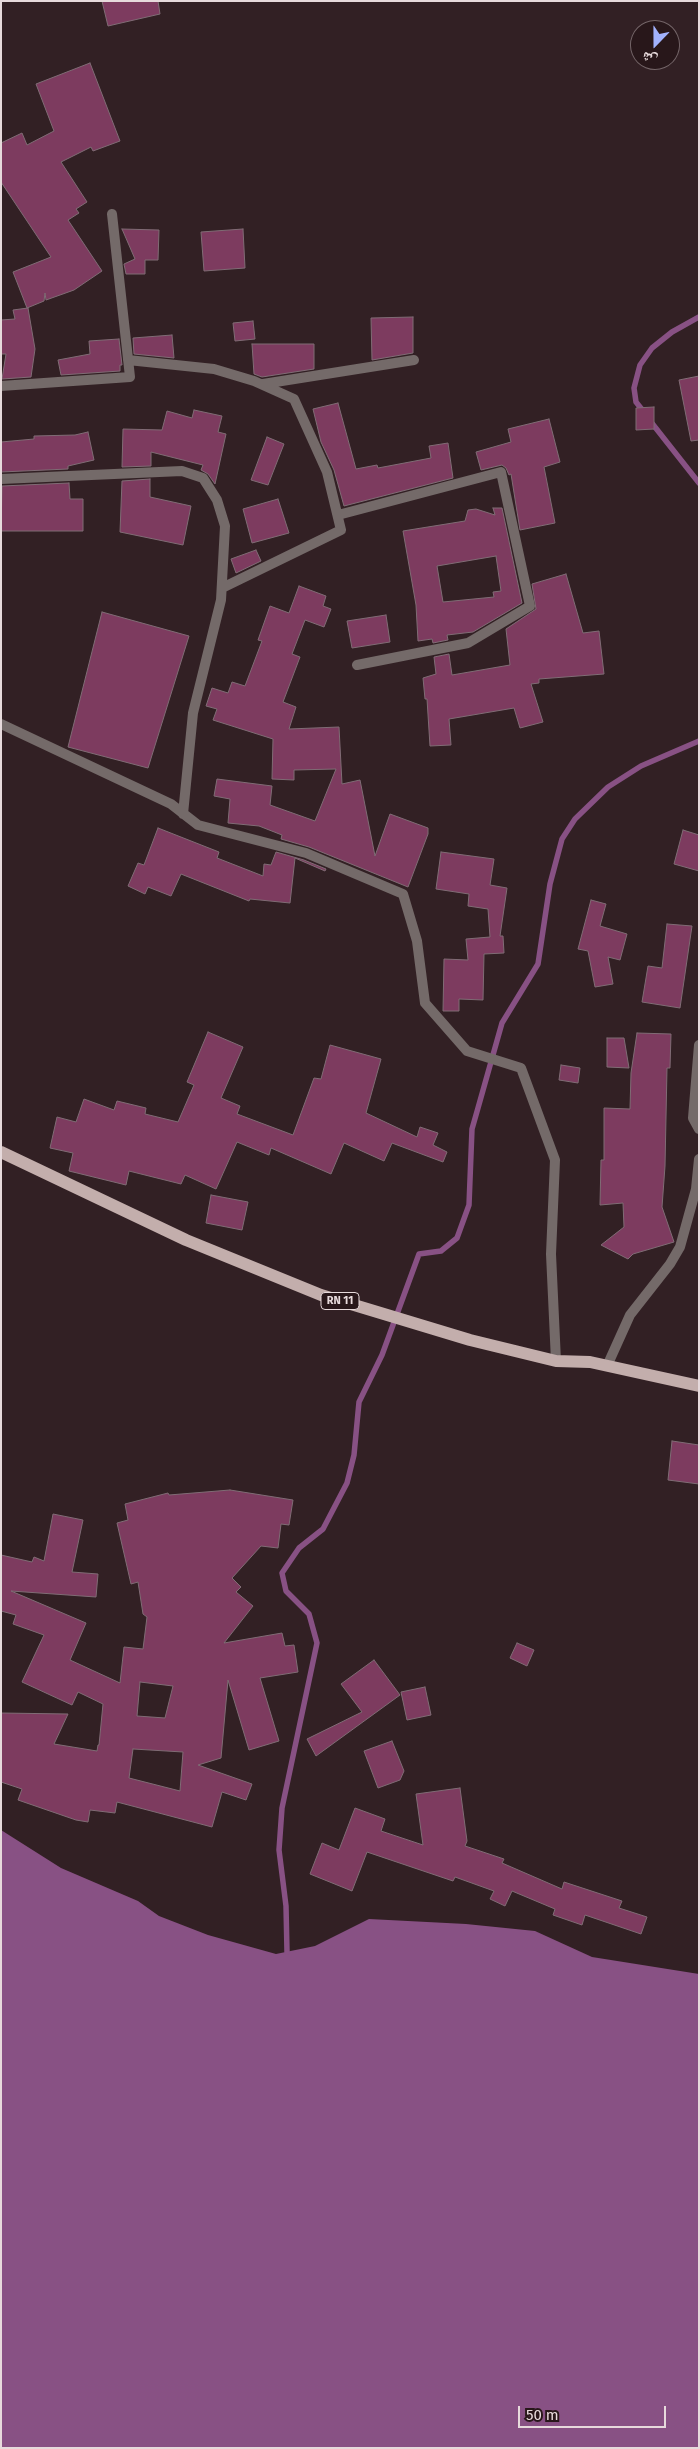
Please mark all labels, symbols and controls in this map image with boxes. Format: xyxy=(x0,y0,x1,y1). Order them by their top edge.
north arrow xyxy=(630,20,680,70)
text: ش xyxy=(640,48,660,69)
road number: RN 11 xyxy=(321,1292,359,1310)
scale bar xyxy=(520,2396,668,2428)
text: 50 m xyxy=(526,2406,559,2424)

